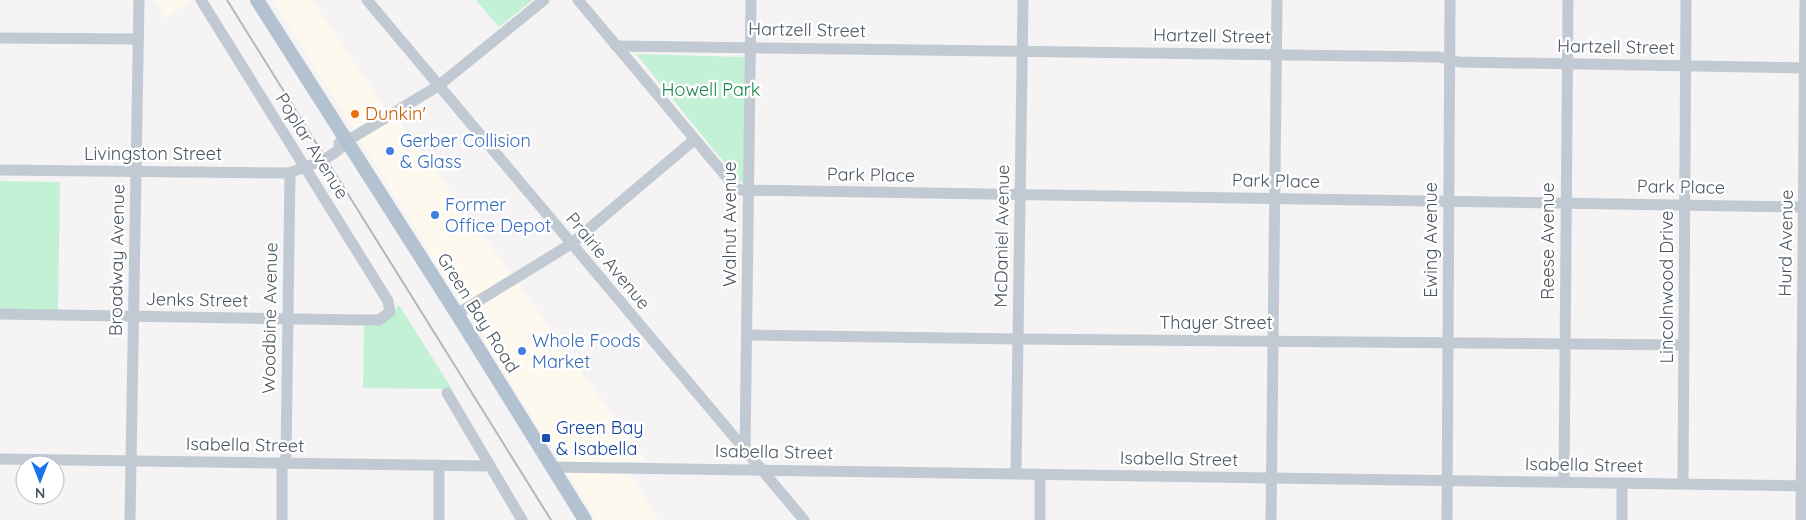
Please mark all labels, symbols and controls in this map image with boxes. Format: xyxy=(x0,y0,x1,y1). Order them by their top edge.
street label: Hartzell Street xyxy=(748,17,866,42)
street label: Hartzell Street xyxy=(1153,23,1271,48)
street label: Hartzell Street xyxy=(1557,34,1675,59)
park label: Howell Park xyxy=(662,78,760,101)
street label: Poplar Avenue xyxy=(271,88,354,203)
place label: Dunkin' xyxy=(365,102,426,125)
marker: Dunkin' xyxy=(349,108,361,120)
place label: Gerber Collision & Glass xyxy=(400,129,531,173)
street label: Livingston Street xyxy=(84,142,222,165)
marker: Gerber Collision & Glass xyxy=(384,145,396,157)
street label: Walnut Avenue xyxy=(718,161,741,287)
street label: Park Place xyxy=(827,162,915,187)
street label: McDaniel Avenue xyxy=(989,164,1014,308)
street label: Park Place xyxy=(1232,168,1320,193)
street label: Park Place xyxy=(1637,174,1725,199)
street label: Ewing Avenue xyxy=(1419,182,1442,298)
street label: Reese Avenue xyxy=(1536,182,1559,300)
street label: Broadway Avenue xyxy=(104,184,129,336)
street label: Hurd Avenue xyxy=(1773,189,1798,297)
place label: Former Office Depot xyxy=(445,193,551,237)
street label: Prairie Avenue xyxy=(561,207,656,314)
marker: Former Office Depot xyxy=(429,209,441,221)
street label: Lincolnwood Drive xyxy=(1655,211,1678,364)
street label: Woodbine Avenue xyxy=(257,242,282,394)
street label: Green Bay Road xyxy=(432,248,525,377)
street label: Jenks Street xyxy=(145,287,249,312)
street label: Thayer Street xyxy=(1159,311,1273,334)
place label: Whole Foods Market xyxy=(532,329,641,373)
marker: Whole Foods Market xyxy=(516,345,528,357)
place label: Green Bay & Isabella xyxy=(556,416,644,460)
street label: Isabella Street xyxy=(186,432,304,457)
marker: Green Bay & Isabella xyxy=(540,432,552,444)
street label: Isabella Street xyxy=(715,439,833,464)
street label: Isabella Street xyxy=(1120,446,1238,471)
street label: Isabella Street xyxy=(1525,452,1643,477)
north arrow xyxy=(15,455,65,505)
text: N xyxy=(35,484,45,502)

